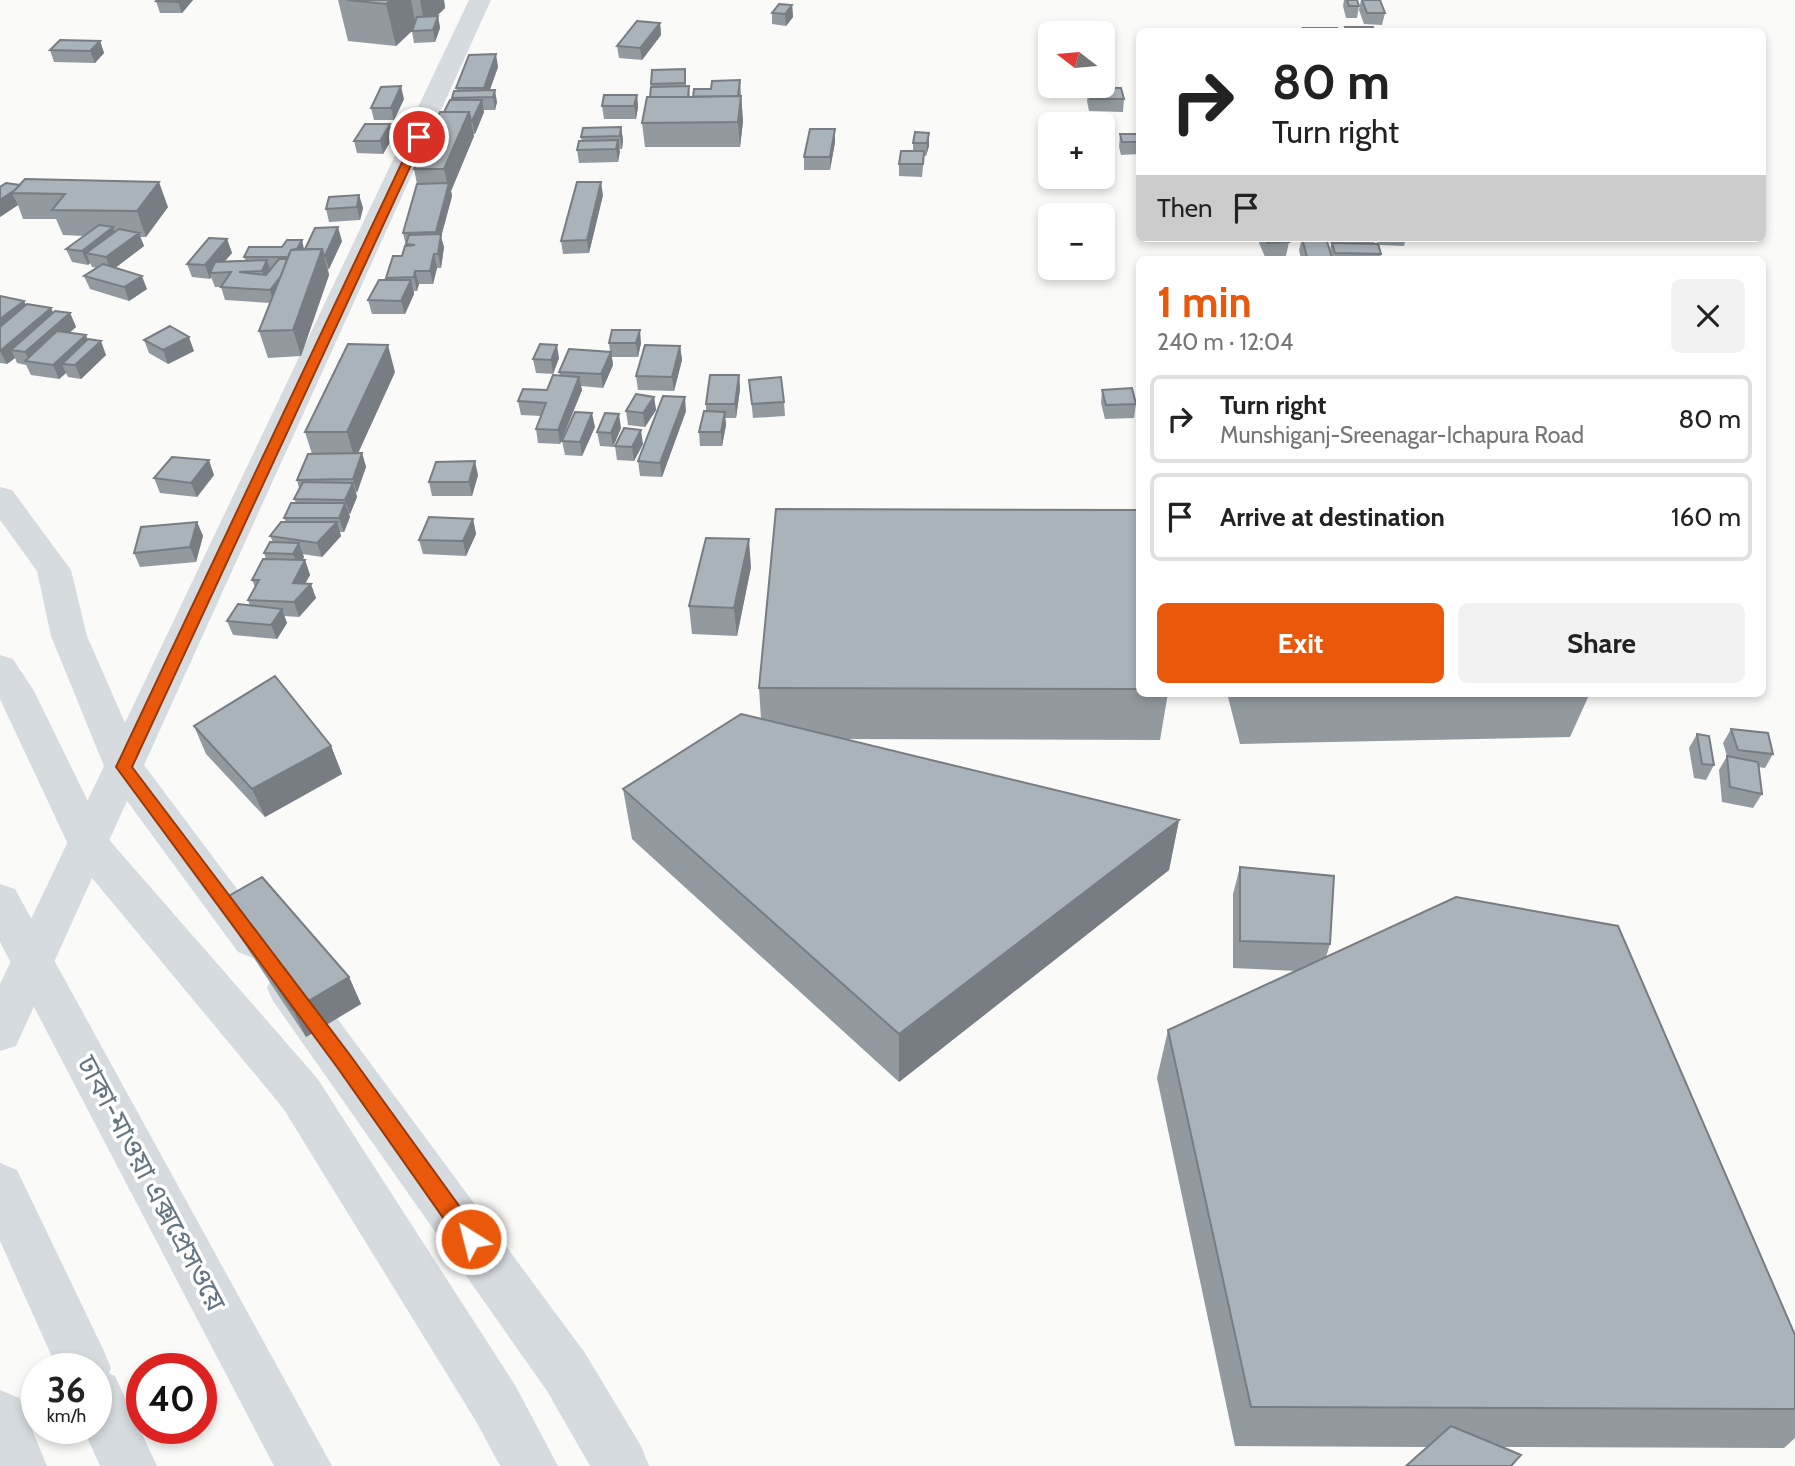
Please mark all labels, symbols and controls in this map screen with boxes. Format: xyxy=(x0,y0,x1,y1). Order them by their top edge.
north arrow xyxy=(1038,21,1115,98)
map controls xyxy=(1038,21,1115,280)
text: 80 m xyxy=(1272,52,1390,111)
icon: right xyxy=(1157,56,1248,147)
pin xyxy=(389,107,449,167)
button: + xyxy=(1038,112,1115,189)
text: Turn right xyxy=(1272,112,1399,151)
icon: arrive xyxy=(400,118,438,156)
icon: arrive xyxy=(1227,189,1265,227)
text: Then xyxy=(1157,192,1213,224)
button: − xyxy=(1038,203,1115,280)
text: 1 min xyxy=(1157,276,1252,328)
button: close xyxy=(1671,279,1745,353)
text: 240 m · 12:04 xyxy=(1157,328,1293,356)
text: Turn right xyxy=(1220,389,1326,421)
icon: right xyxy=(1161,400,1199,438)
text: 80 m xyxy=(1678,403,1741,435)
text: Munshiganj-Sreenagar-Ichapura Road xyxy=(1220,421,1584,449)
icon: arrive xyxy=(1161,498,1199,536)
text: Arrive at destination xyxy=(1220,501,1445,533)
text: 160 m xyxy=(1671,501,1741,533)
button: Exit xyxy=(1157,603,1444,683)
button: Share xyxy=(1458,603,1745,683)
street label: ঢাকা-মাওয়া এক্সপ্রেসওয়ে xyxy=(70,1049,234,1317)
position arrow xyxy=(434,1202,508,1276)
speed limit sign: 40 xyxy=(126,1353,217,1444)
text: 36 xyxy=(47,1368,86,1411)
text: km/h xyxy=(47,1405,86,1427)

